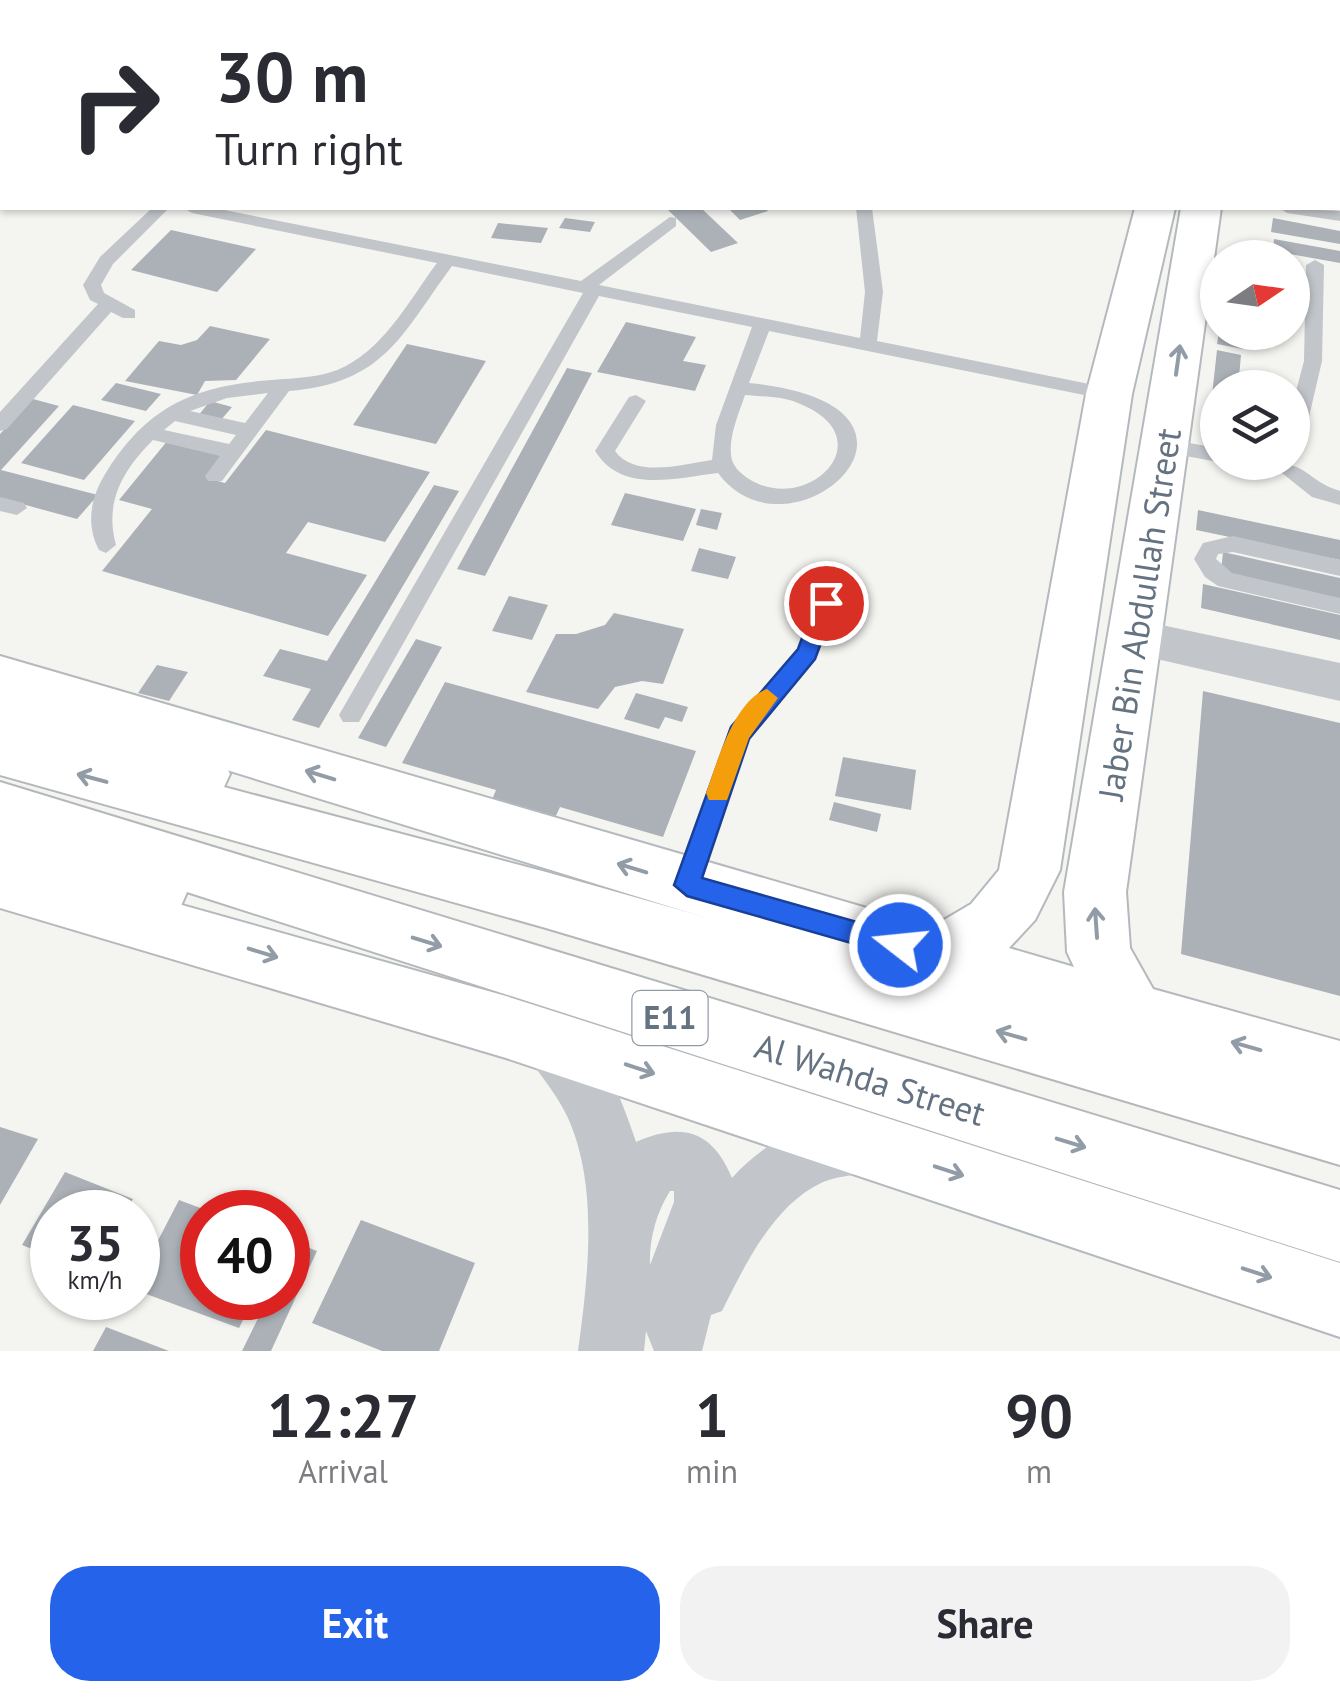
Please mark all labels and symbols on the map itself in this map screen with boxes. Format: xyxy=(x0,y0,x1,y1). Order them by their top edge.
north arrow xyxy=(1200,240,1310,350)
one-way arrow xyxy=(1170,344,1188,376)
street label: Jaber Bin Abdullah Street xyxy=(1087,425,1191,805)
pin xyxy=(784,561,869,646)
one-way arrow xyxy=(305,765,337,783)
one-way arrow xyxy=(77,767,108,786)
one-way arrow xyxy=(616,858,648,876)
position arrow xyxy=(848,893,952,997)
one-way arrow xyxy=(1086,907,1105,940)
one-way arrow xyxy=(410,934,442,952)
one-way arrow xyxy=(247,945,278,963)
road number: E11 xyxy=(632,991,708,1045)
street label: Al Wahda Street xyxy=(750,1022,991,1136)
one-way arrow xyxy=(996,1025,1027,1043)
one-way arrow xyxy=(1231,1036,1263,1054)
one-way arrow xyxy=(624,1061,656,1079)
one-way arrow xyxy=(1055,1135,1086,1153)
one-way arrow xyxy=(933,1163,964,1181)
speed limit sign: 40 xyxy=(180,1190,310,1320)
one-way arrow xyxy=(1241,1266,1273,1284)

